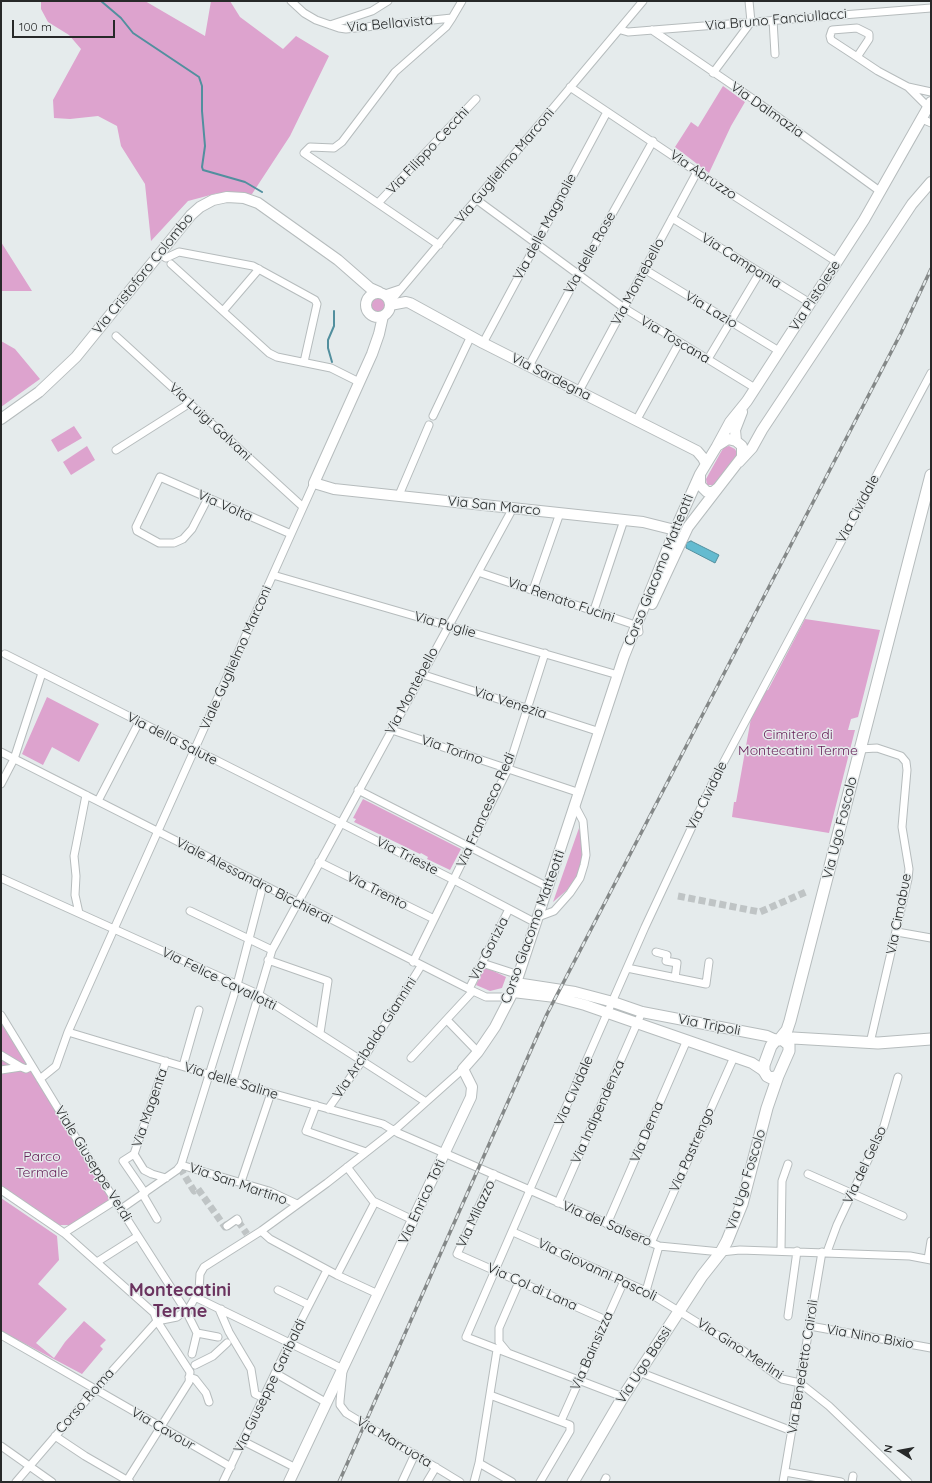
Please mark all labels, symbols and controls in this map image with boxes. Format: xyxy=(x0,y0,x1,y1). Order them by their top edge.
street label: Via Bruno Fanciullacci xyxy=(704,5,848,35)
scale bar xyxy=(14,12,117,38)
street label: Via Bellavista xyxy=(346,12,434,36)
text: 100 m xyxy=(19,19,52,34)
street label: Via Dalmazia xyxy=(727,79,807,141)
street label: Via Filippo Cecchi xyxy=(383,104,473,198)
street label: Via Guglielmo Marconi xyxy=(452,105,558,227)
street label: Via Abruzzo xyxy=(666,146,740,204)
street label: Via delle Magnolie xyxy=(510,171,580,283)
street label: Via delle Rose xyxy=(561,209,619,297)
street label: Via Cristoforo Colombo xyxy=(89,210,197,338)
street label: Via Campania xyxy=(698,230,784,292)
street label: Via Montebello xyxy=(608,235,668,329)
street label: Via Pistoiese xyxy=(786,257,844,335)
street label: Via Lazio xyxy=(682,288,740,332)
street label: Via Toscana xyxy=(637,313,713,367)
street label: Via Sardegna xyxy=(508,350,594,404)
street label: Via Luigi Galvani xyxy=(165,379,255,465)
street label: Via Cividale xyxy=(833,472,883,546)
street label: Via Volta xyxy=(195,486,255,526)
street label: Corso Giacomo Matteotti xyxy=(621,492,697,648)
street label: Via San Marco xyxy=(447,493,541,519)
street label: Via Renato Fucini xyxy=(505,574,617,626)
street label: Viale Guglielmo Marconi xyxy=(197,583,275,733)
street label: Via Puglie xyxy=(412,608,478,642)
street label: Via Montebello xyxy=(382,644,442,738)
street label: Via Venezia xyxy=(471,683,549,723)
street label: Via della Salute xyxy=(124,709,220,769)
park label: Cimitero di Montecatini Terme xyxy=(738,727,858,760)
street label: Via Torino xyxy=(419,732,485,768)
street label: Via Francesco Redi xyxy=(453,750,519,870)
street label: Via Cividale xyxy=(683,759,731,833)
street label: Via Ugo Foscolo xyxy=(819,775,861,881)
street label: Via Trieste xyxy=(373,833,441,879)
street label: Viale Alessandro Bicchierai xyxy=(173,834,335,928)
street label: Corso Giacomo Matteotti xyxy=(497,848,569,1006)
street label: Via Trento xyxy=(344,868,410,914)
street label: Via Cimabue xyxy=(883,872,915,956)
street label: Via Gorizia xyxy=(466,914,512,984)
street label: Via Felice Cavallotti xyxy=(159,944,279,1014)
street label: Via Arcibaldo Giannini xyxy=(329,974,421,1102)
street label: Via Tripoli xyxy=(676,1011,742,1039)
street label: Via Cividale xyxy=(551,1053,597,1129)
street label: Via Indipendenza xyxy=(568,1057,628,1167)
street label: Via delle Saline xyxy=(182,1059,280,1103)
street label: Via Magenta xyxy=(129,1066,171,1150)
street label: Via Derna xyxy=(627,1099,667,1165)
street label: Viale Giuseppe Verdi xyxy=(51,1103,135,1225)
street label: Via Pastrengo xyxy=(666,1105,718,1195)
street label: Via del Gelso xyxy=(840,1123,890,1207)
street label: Via Ugo Foscolo xyxy=(723,1127,769,1233)
park label: Parco Termale xyxy=(16,1149,68,1182)
street label: Via Enrico Toti xyxy=(395,1157,449,1247)
street label: Via San Martino xyxy=(187,1159,289,1209)
street label: Via Milazzo xyxy=(453,1178,499,1250)
street label: Via del Salsero xyxy=(560,1198,654,1250)
street label: Via Giovanni Pascoli xyxy=(535,1235,659,1305)
street label: Via Col di Lana xyxy=(484,1260,580,1314)
district label: Montecatini Terme xyxy=(129,1280,231,1322)
street label: Via Benedetto Cairoli xyxy=(784,1298,822,1436)
street label: Via Bainsizza xyxy=(567,1309,617,1393)
street label: Via Gino Merlini xyxy=(694,1315,786,1383)
street label: Via Giuseppe Garibaldi xyxy=(230,1316,310,1456)
street label: Via Nino Bixio xyxy=(825,1321,915,1353)
street label: Via Ugo Bassi xyxy=(613,1323,675,1407)
street label: Corso Roma xyxy=(52,1365,118,1437)
street label: Via Cavour xyxy=(128,1404,198,1454)
street label: Via Marruota xyxy=(353,1413,435,1471)
north arrow xyxy=(880,1431,920,1471)
text: N xyxy=(881,1443,896,1454)

